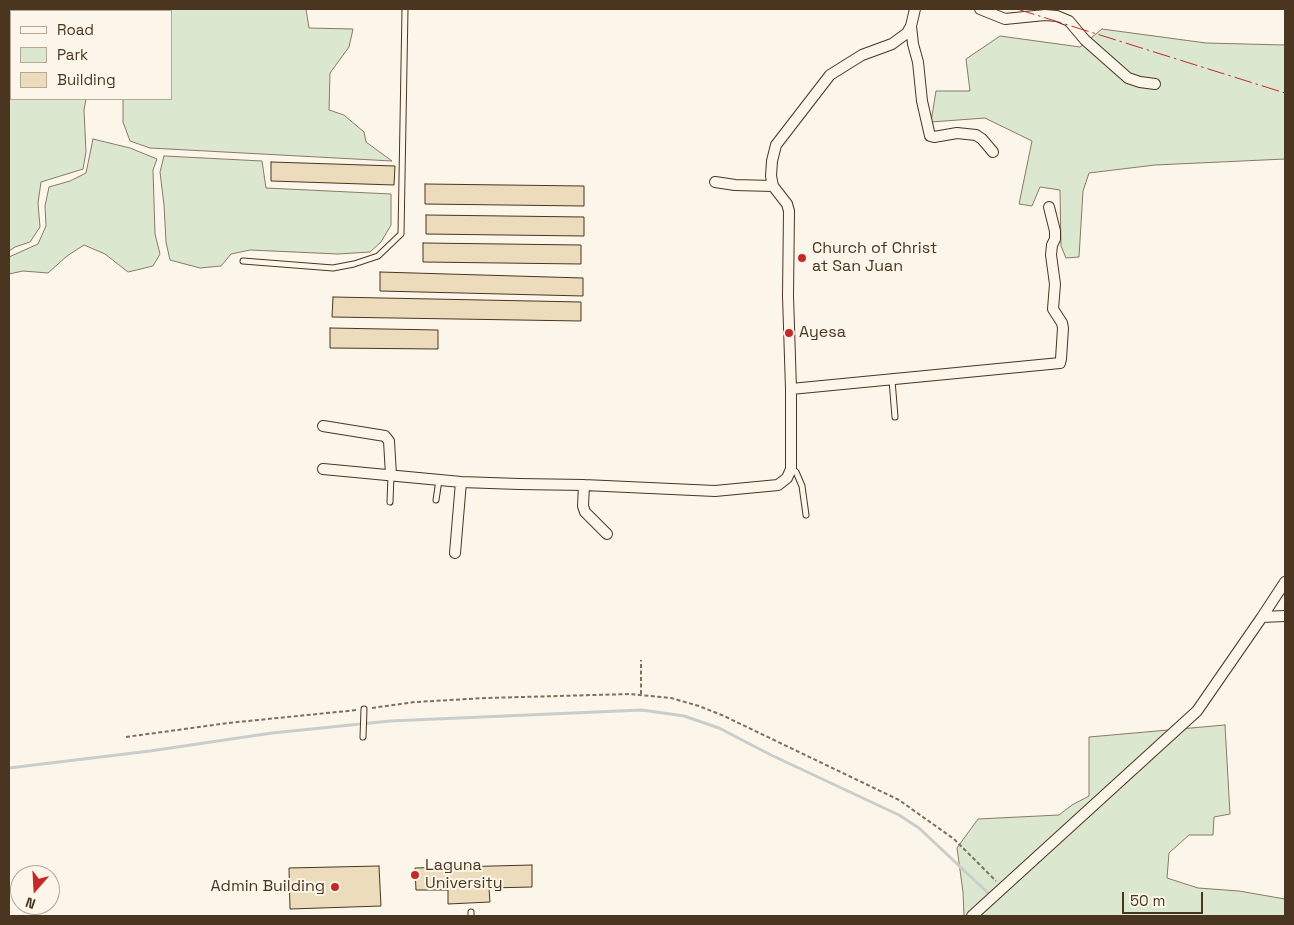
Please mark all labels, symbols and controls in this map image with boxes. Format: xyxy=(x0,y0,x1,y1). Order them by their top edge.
legend xyxy=(10,10,172,100)
text: Road xyxy=(57,20,94,39)
text: Park xyxy=(57,45,88,64)
text: Building xyxy=(57,70,116,89)
place label: Church of Christ at San Juan xyxy=(812,239,937,277)
marker: Church of Christ at San Juan xyxy=(796,252,808,264)
place label: Ayesa xyxy=(799,323,846,343)
marker: Ayesa xyxy=(783,327,795,339)
place label: Laguna University xyxy=(425,856,503,894)
north arrow xyxy=(10,865,60,915)
marker: Laguna University xyxy=(409,869,421,881)
place label: Admin Building xyxy=(211,877,325,897)
marker: Admin Building xyxy=(329,881,341,893)
scale bar xyxy=(1124,882,1205,914)
text: 50 m xyxy=(1130,891,1165,910)
text: N xyxy=(23,893,38,913)

